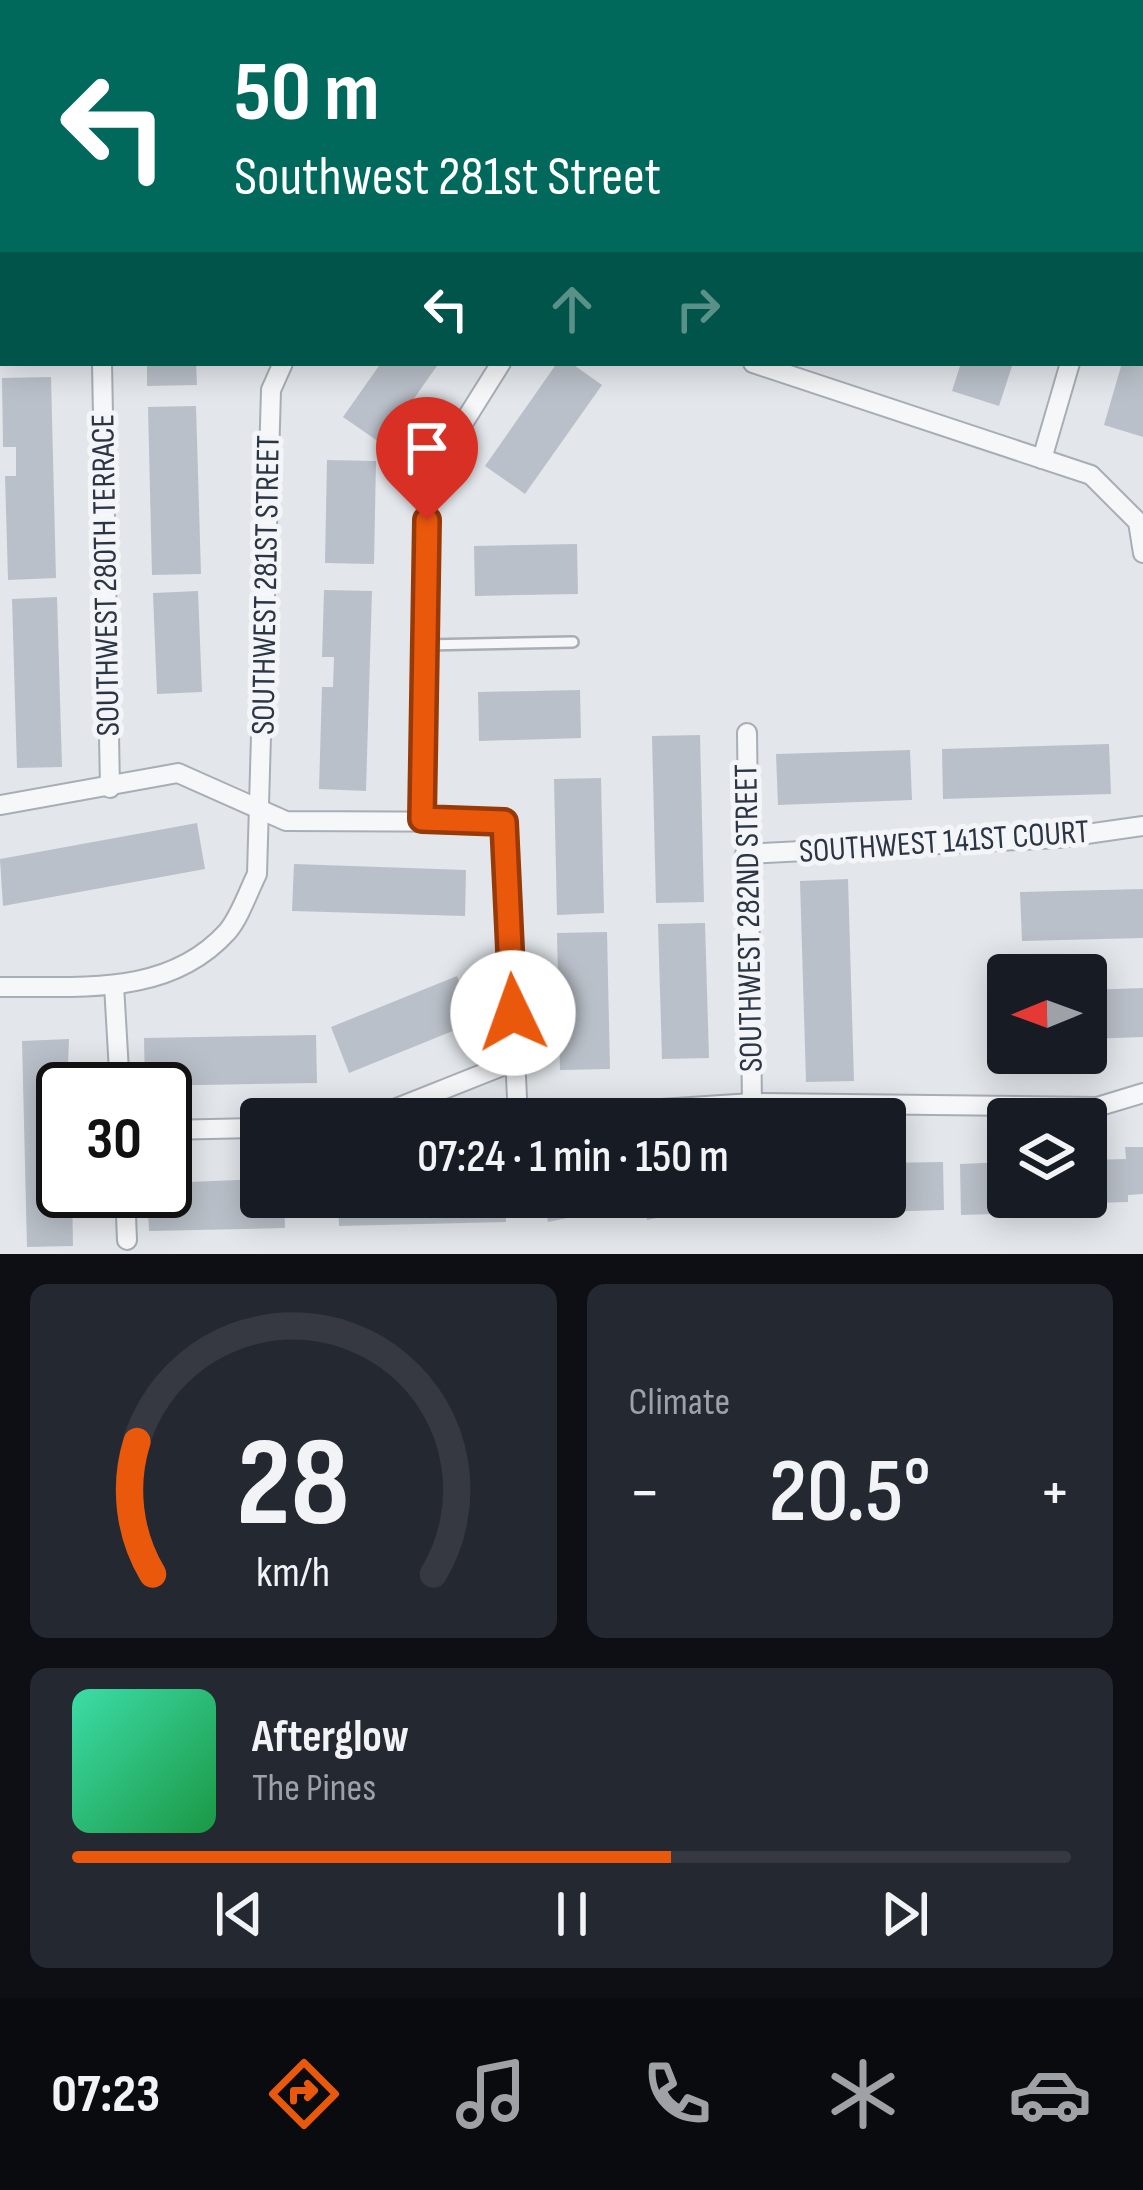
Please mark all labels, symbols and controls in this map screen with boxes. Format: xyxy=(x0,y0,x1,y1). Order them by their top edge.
text: 50 m xyxy=(234,43,380,144)
icon: left xyxy=(36,48,192,204)
text: Southwest 281st Street xyxy=(234,145,661,210)
icon: left xyxy=(413,276,479,342)
icon: ahead xyxy=(539,276,605,342)
icon: right xyxy=(665,276,731,342)
pin xyxy=(376,397,478,520)
street label: SOUTHWEST 280TH TERRACE xyxy=(83,413,129,737)
icon: arrive xyxy=(394,415,460,481)
street label: SOUTHWEST 281ST STREET xyxy=(243,435,289,735)
street label: SOUTHWEST 282ND STREET xyxy=(726,764,772,1072)
street label: SOUTHWEST 141ST COURT xyxy=(798,812,1090,872)
position arrow xyxy=(450,950,576,1076)
north arrow xyxy=(987,954,1107,1074)
map controls xyxy=(987,954,1107,1218)
speed limit sign: 30 xyxy=(36,1062,192,1218)
button: layers xyxy=(987,1098,1107,1218)
text: 07:24 · 1 min · 150 m xyxy=(417,1130,729,1185)
text: Climate xyxy=(629,1379,730,1426)
text: 28 xyxy=(236,1411,350,1560)
text: 20.5° xyxy=(769,1439,931,1547)
text: − xyxy=(629,1454,661,1533)
text: + xyxy=(1039,1454,1071,1533)
text: km/h xyxy=(256,1547,330,1599)
text: Afterglow xyxy=(252,1710,409,1765)
text: The Pines xyxy=(252,1765,376,1812)
icon: previous xyxy=(206,1881,272,1947)
icon: pause xyxy=(539,1881,605,1947)
icon: next xyxy=(872,1881,938,1947)
icon: directions xyxy=(262,2052,346,2136)
icon: music xyxy=(449,2052,533,2136)
icon: phone xyxy=(635,2052,719,2136)
icon: climate xyxy=(821,2052,905,2136)
icon: car xyxy=(1008,2052,1092,2136)
text: 07:23 xyxy=(51,2062,160,2127)

